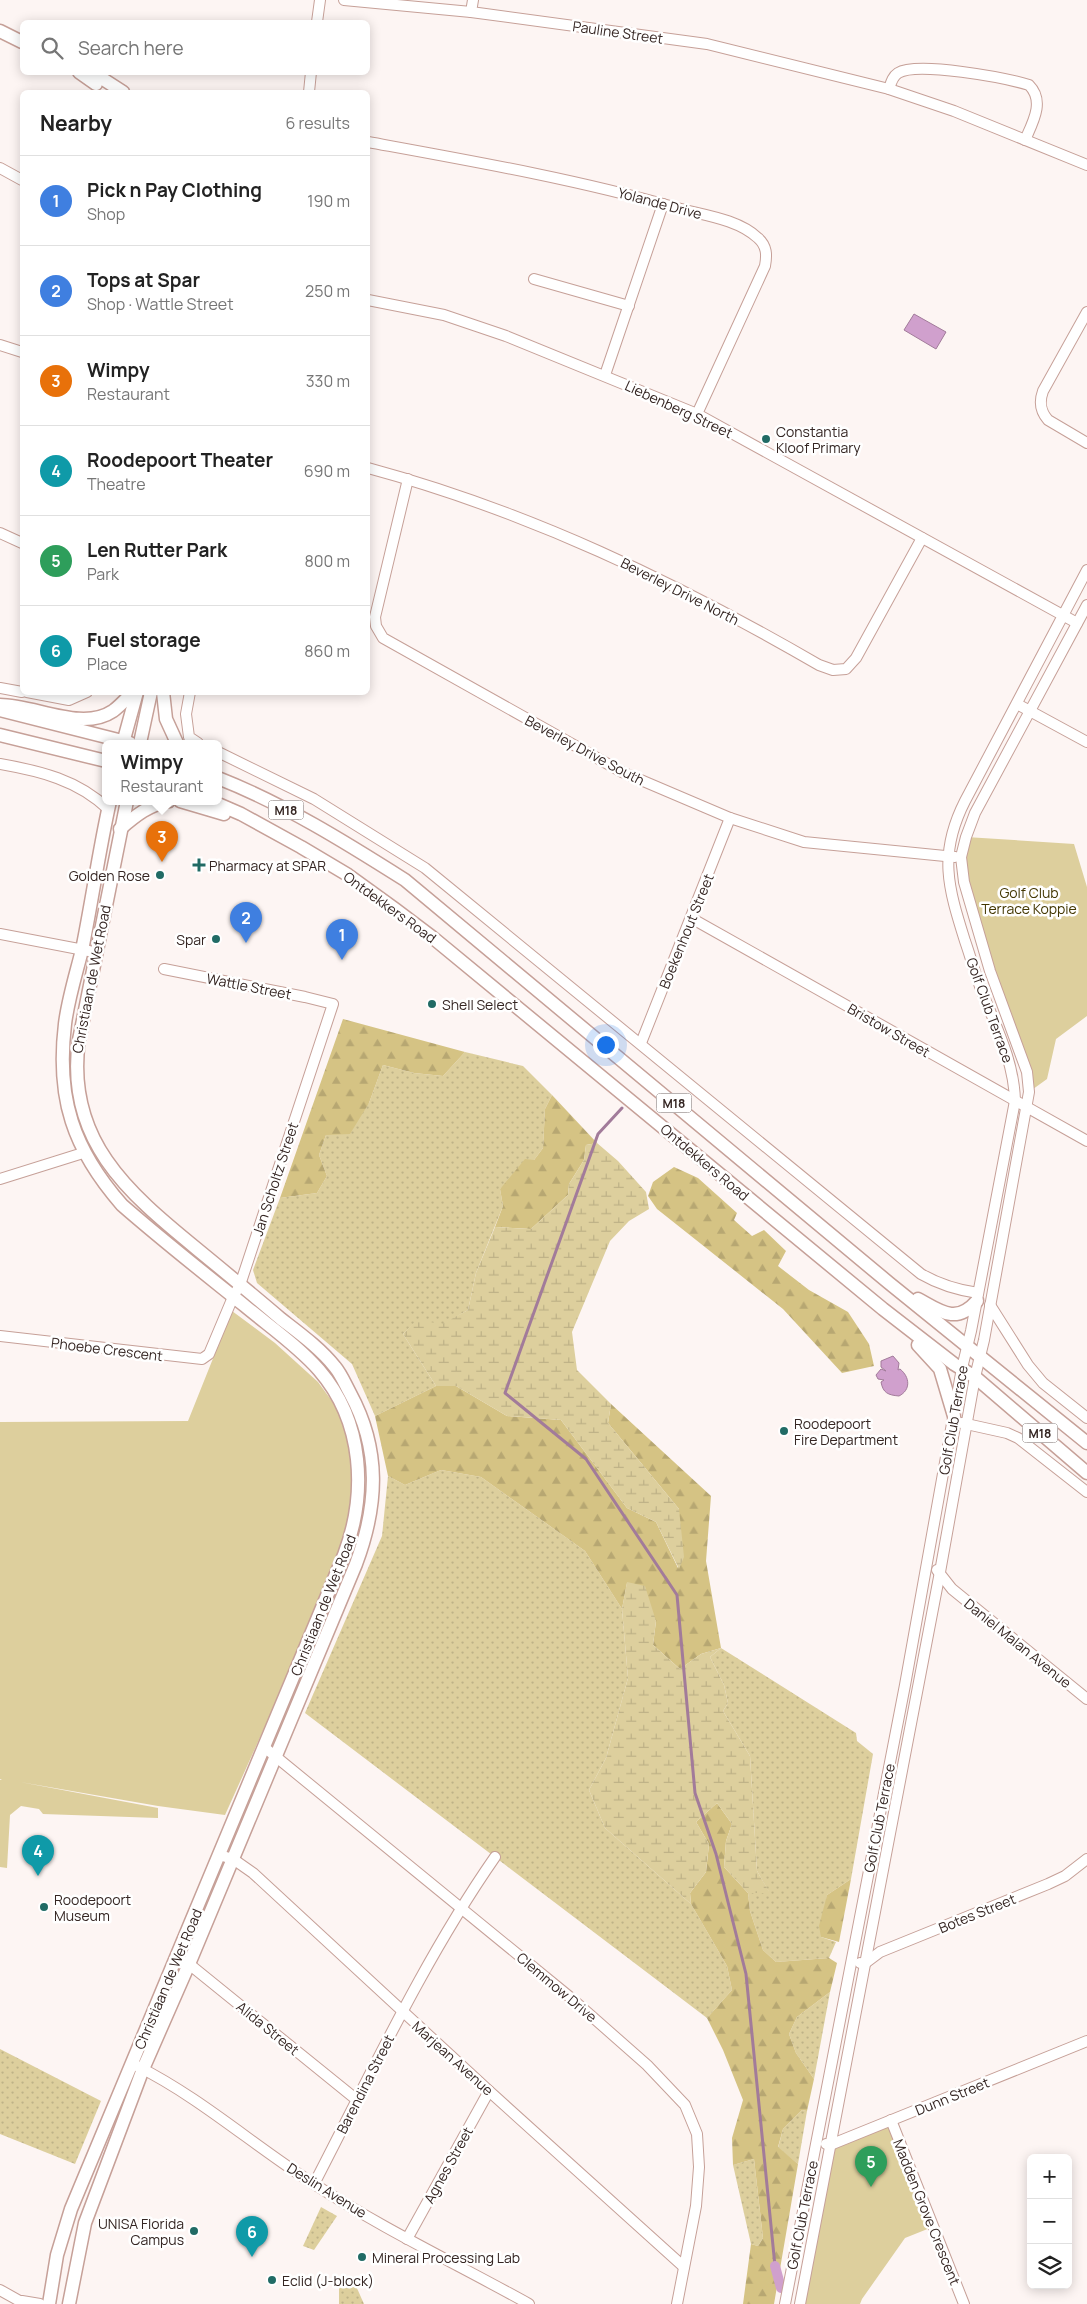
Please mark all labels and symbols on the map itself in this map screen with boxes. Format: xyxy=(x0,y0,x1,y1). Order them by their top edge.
street label: Pauline Street xyxy=(572,16,665,48)
street label: Yolande Drive xyxy=(616,183,704,223)
street label: Liebenberg Street xyxy=(622,376,736,442)
place label: Constantia Kloof Primary xyxy=(776,422,861,457)
marker: Constantia Kloof Primary xyxy=(760,433,772,445)
street label: Beverley Drive North xyxy=(618,553,742,629)
street label: Beverley Drive South xyxy=(522,710,648,790)
road number: M18 xyxy=(268,800,304,820)
pin: 3 xyxy=(146,821,178,862)
place label: Pharmacy at SPAR xyxy=(209,856,326,875)
marker: Pharmacy at SPAR xyxy=(193,859,205,871)
place label: Golden Rose xyxy=(69,866,150,885)
street label: Ontdekkers Road xyxy=(340,867,440,947)
marker: Golden Rose xyxy=(154,869,166,881)
street label: Boekenhout Street xyxy=(654,870,718,991)
park label: Golf Club Terrace Koppie xyxy=(981,883,1077,918)
pin: 2 xyxy=(230,902,262,943)
street label: Christiaan de Wet Road xyxy=(67,903,115,1055)
pin: 1 xyxy=(326,919,358,960)
place label: Spar xyxy=(176,930,206,949)
marker: Spar xyxy=(210,933,222,945)
street label: Golf Club Terrace xyxy=(962,955,1018,1065)
street label: Wattle Street xyxy=(205,968,293,1004)
place label: Shell Select xyxy=(442,995,518,1014)
marker: Shell Select xyxy=(426,998,438,1010)
street label: Bristow Street xyxy=(844,999,934,1061)
your location xyxy=(593,1032,619,1058)
road number: M18 xyxy=(656,1094,692,1112)
street label: Jan Scholtz Street xyxy=(248,1119,302,1238)
street label: Ontdekkers Road xyxy=(657,1119,753,1205)
street label: Phoebe Crescent xyxy=(50,1333,164,1365)
street label: Golf Club Terrace xyxy=(934,1364,972,1476)
place label: Roodepoort Fire Department xyxy=(794,1414,898,1449)
road number: M18 xyxy=(1022,1424,1058,1442)
marker: Roodepoort Fire Department xyxy=(778,1425,790,1437)
street label: Christiaan de Wet Road xyxy=(286,1532,360,1678)
street label: Daniel Malan Avenue xyxy=(960,1594,1076,1692)
street label: Golf Club Terrace xyxy=(859,1762,899,1874)
pin: 4 xyxy=(22,1835,54,1876)
street label: Botes Street xyxy=(936,1889,1019,1937)
place label: Roodepoort Museum xyxy=(54,1890,132,1925)
marker: Roodepoort Museum xyxy=(38,1901,50,1913)
street label: Christiaan de Wet Road xyxy=(130,1906,206,2052)
street label: Clemmow Drive xyxy=(513,1948,601,2026)
street label: Alida Street xyxy=(233,1997,304,2059)
street label: Marjean Avenue xyxy=(408,2016,498,2100)
street label: Barendina Street xyxy=(332,2031,398,2137)
street label: Dunn Street xyxy=(912,2072,992,2119)
street label: Agnes Street xyxy=(419,2123,477,2207)
street label: Madden Grove Crescent xyxy=(889,2136,965,2288)
pin: 5 xyxy=(855,2146,887,2187)
street label: Deslin Avenue xyxy=(284,2158,370,2222)
street label: Golf Club Terrace xyxy=(782,2159,822,2271)
place label: UNISA Florida Campus xyxy=(98,2214,184,2249)
pin: 6 xyxy=(236,2216,268,2257)
marker: UNISA Florida Campus xyxy=(188,2225,200,2237)
place label: Mineral Processing Lab xyxy=(372,2248,520,2267)
marker: Mineral Processing Lab xyxy=(356,2251,368,2263)
place label: Eclid (J-block) xyxy=(282,2271,374,2290)
marker: Eclid (J-block) xyxy=(266,2274,278,2286)

